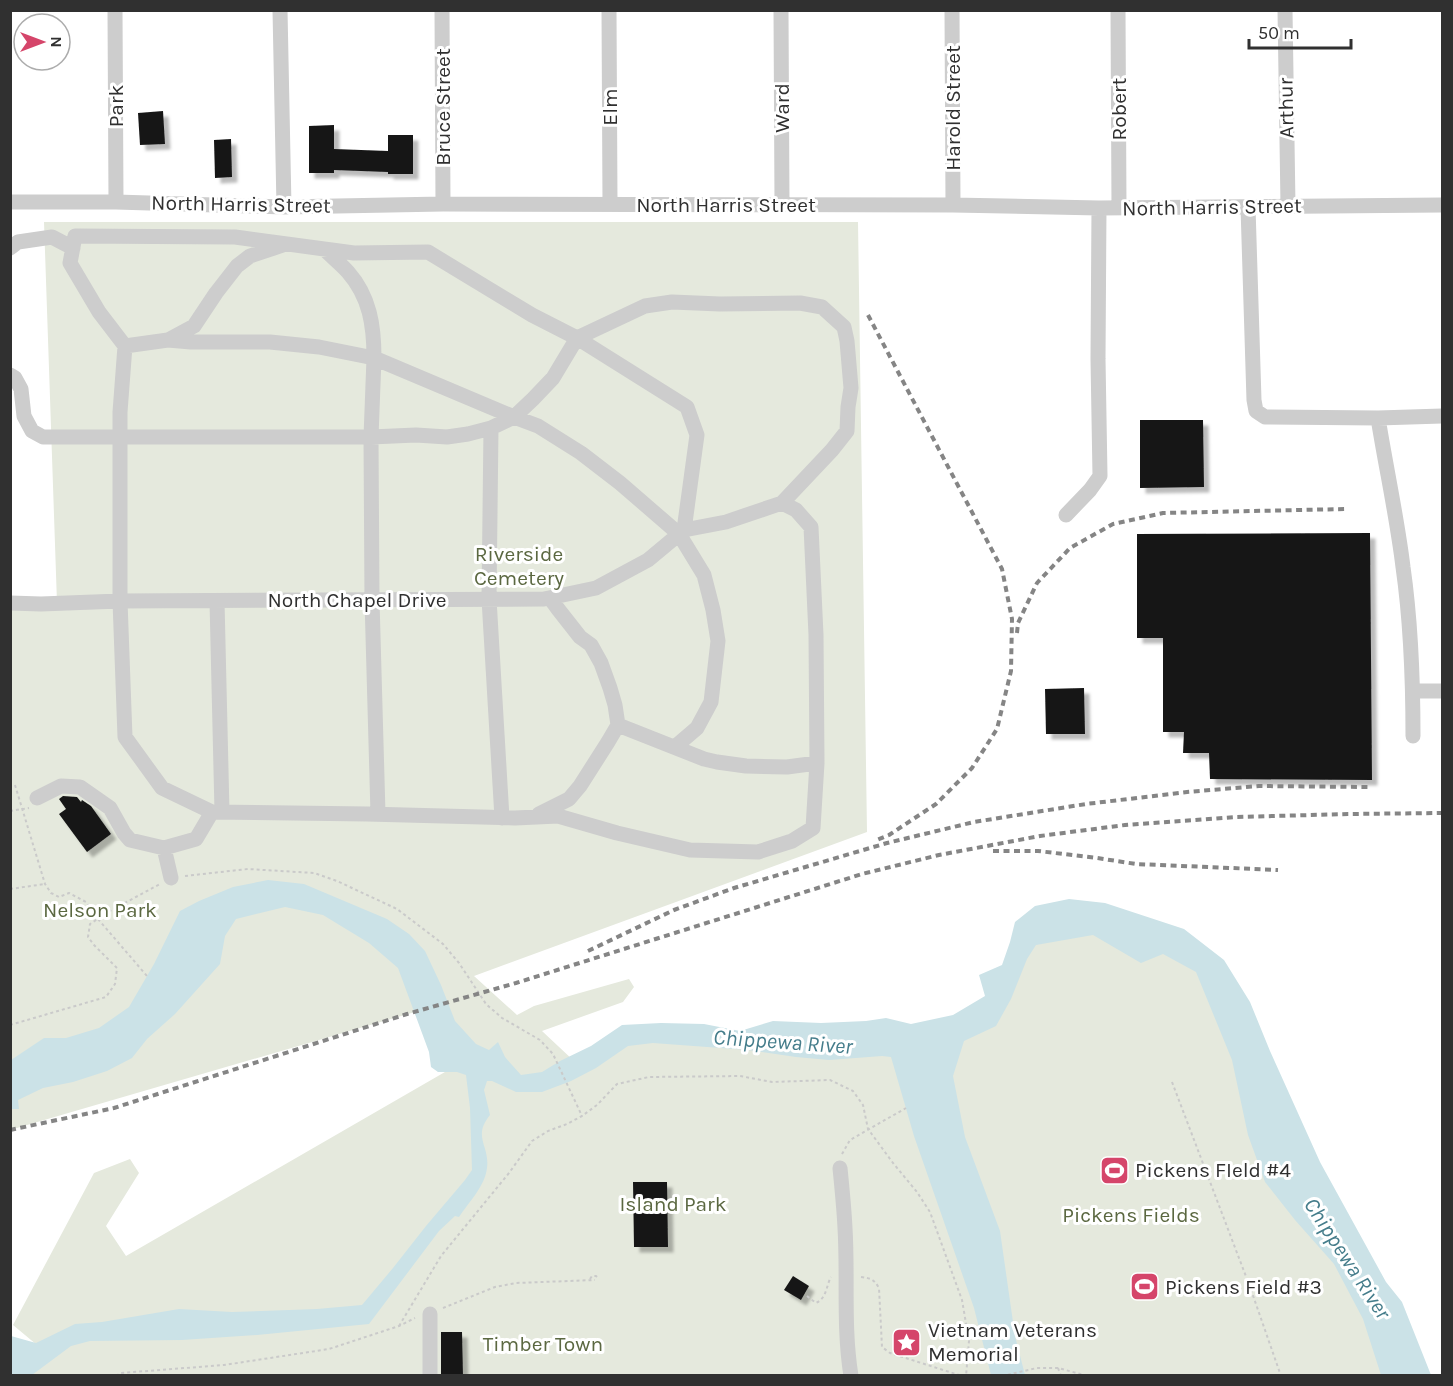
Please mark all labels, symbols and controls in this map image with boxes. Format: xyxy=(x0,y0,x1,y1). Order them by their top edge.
north arrow xyxy=(12,12,72,72)
scale bar xyxy=(1249,12,1351,50)
text: 50 m xyxy=(1258,22,1300,44)
text: N xyxy=(47,36,66,48)
street label: Harold Street xyxy=(941,45,965,171)
street label: Bruce Street xyxy=(431,48,455,166)
street label: Robert xyxy=(1107,77,1131,141)
street label: Arthur xyxy=(1273,77,1299,138)
street label: Ward xyxy=(770,83,794,133)
street label: Park xyxy=(104,85,128,127)
street label: Elm xyxy=(598,88,622,126)
street label: North Harris Street xyxy=(151,190,331,218)
street label: North Harris Street xyxy=(636,193,816,217)
street label: North Harris Street xyxy=(1122,193,1302,221)
park label: Riverside Cemetery xyxy=(474,542,564,590)
street label: North Chapel Drive xyxy=(267,588,447,612)
park label: Nelson Park xyxy=(43,898,157,922)
water label: Chippewa River xyxy=(712,1024,855,1060)
sports icon: Pickens FIeld #4 xyxy=(1098,1154,1130,1186)
place label: Pickens FIeld #4 xyxy=(1135,1158,1291,1182)
park label: Island Park xyxy=(619,1192,727,1216)
water label: Chippewa River xyxy=(1298,1193,1397,1325)
park label: Pickens Fields xyxy=(1062,1203,1200,1227)
sports icon: Pickens Field #3 xyxy=(1128,1271,1160,1303)
place label: Pickens Field #3 xyxy=(1165,1275,1322,1299)
place label: Vietnam Veterans Memorial xyxy=(928,1318,1097,1366)
place icon: Vietnam Veterans Memorial xyxy=(891,1326,923,1358)
park label: Timber Town xyxy=(483,1332,603,1356)

